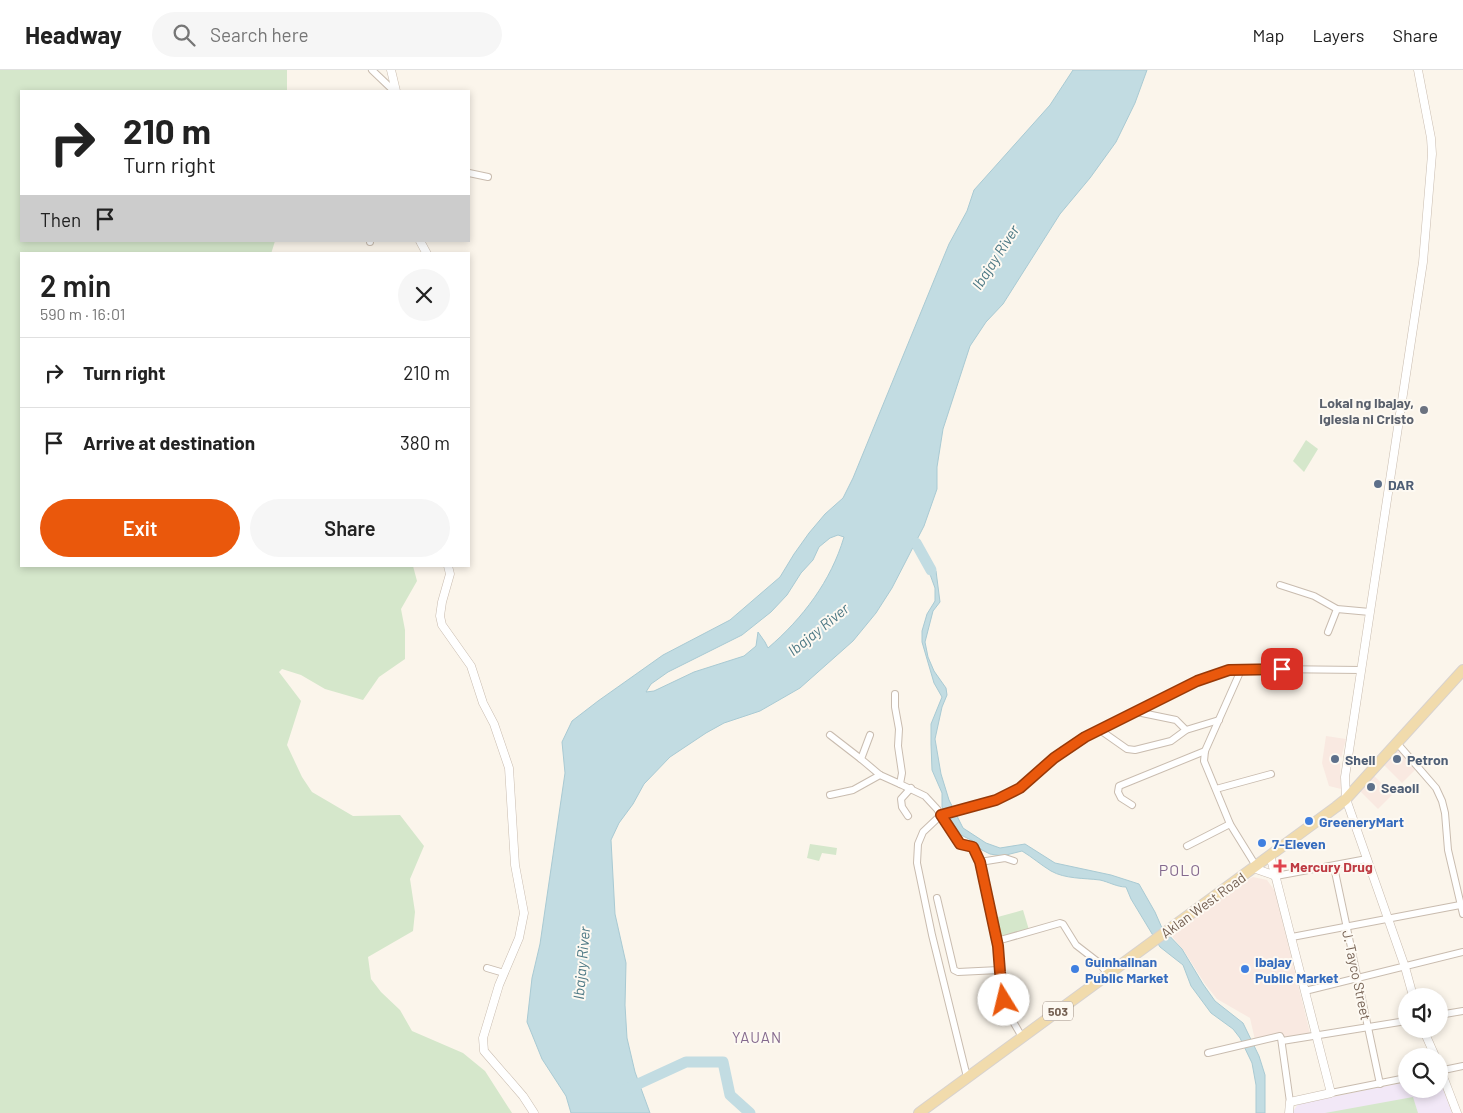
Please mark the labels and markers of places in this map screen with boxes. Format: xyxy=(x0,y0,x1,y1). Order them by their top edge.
place label: Lokal ng Ibajay, Iglesia ni Cristo xyxy=(1319,394,1414,427)
marker: Lokal ng Ibajay, Iglesia ni Cristo xyxy=(1418,404,1430,416)
place label: DAR xyxy=(1388,476,1415,493)
marker: DAR xyxy=(1372,478,1384,490)
pin xyxy=(1261,648,1303,690)
place label: Shell xyxy=(1345,751,1375,768)
place label: Petron xyxy=(1407,751,1448,768)
marker: Shell xyxy=(1329,753,1341,765)
marker: Petron xyxy=(1391,753,1403,765)
place label: Seaoil xyxy=(1381,779,1419,796)
marker: Seaoil xyxy=(1365,781,1377,793)
place label: GreeneryMart xyxy=(1319,813,1404,830)
marker: GreeneryMart xyxy=(1303,815,1315,827)
place label: 7-Eleven xyxy=(1272,835,1326,852)
marker: 7-Eleven xyxy=(1256,837,1268,849)
place label: Mercury Drug xyxy=(1290,858,1373,875)
marker: Mercury Drug xyxy=(1274,860,1286,872)
place label: Guinhalinan Public Market xyxy=(1085,953,1169,986)
place label: Ibajay Public Market xyxy=(1255,953,1339,986)
marker: Guinhalinan Public Market xyxy=(1069,963,1081,975)
marker: Ibajay Public Market xyxy=(1239,963,1251,975)

